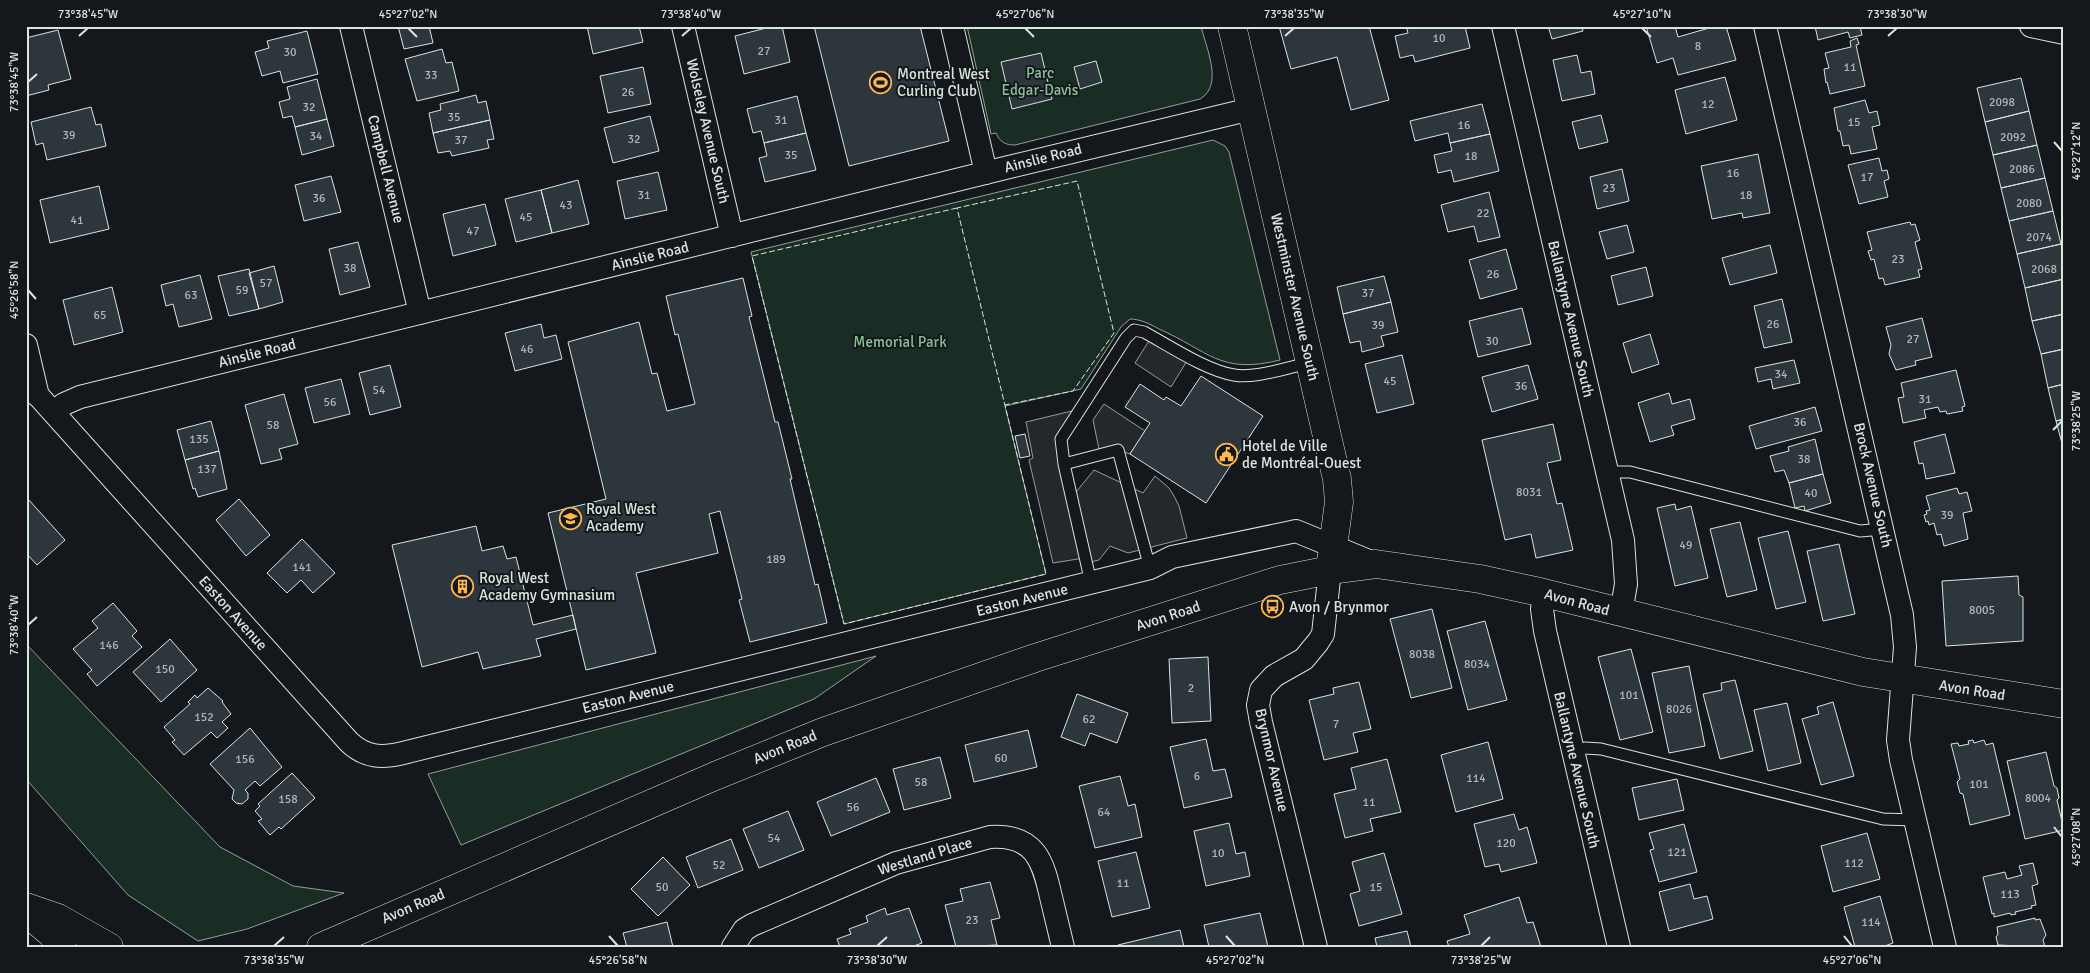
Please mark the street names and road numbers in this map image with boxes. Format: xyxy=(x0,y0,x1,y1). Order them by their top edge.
street label: Wolseley Avenue South xyxy=(683,57,733,205)
street label: Campbell Avenue xyxy=(364,113,408,225)
street label: Ainslie Road xyxy=(1002,140,1084,176)
street label: Westminster Avenue South xyxy=(1267,211,1323,383)
street label: Ainslie Road xyxy=(609,238,691,274)
street label: Ballantyne Avenue South xyxy=(1544,239,1598,399)
street label: Ainslie Road xyxy=(216,335,298,371)
street label: Brock Avenue South xyxy=(1850,421,1896,549)
street label: Easton Avenue xyxy=(195,572,271,654)
street label: Easton Avenue xyxy=(974,580,1070,620)
street label: Avon Road xyxy=(1542,585,1612,619)
street label: Avon Road xyxy=(1133,597,1203,635)
street label: Avon Road xyxy=(1938,676,2007,704)
street label: Easton Avenue xyxy=(580,677,676,717)
street label: Ballantyne Avenue South xyxy=(1550,690,1604,850)
street label: Brynmor Avenue xyxy=(1251,707,1293,813)
street label: Avon Road xyxy=(751,726,819,768)
street label: Westland Place xyxy=(876,833,974,879)
street label: Avon Road xyxy=(379,885,447,927)

